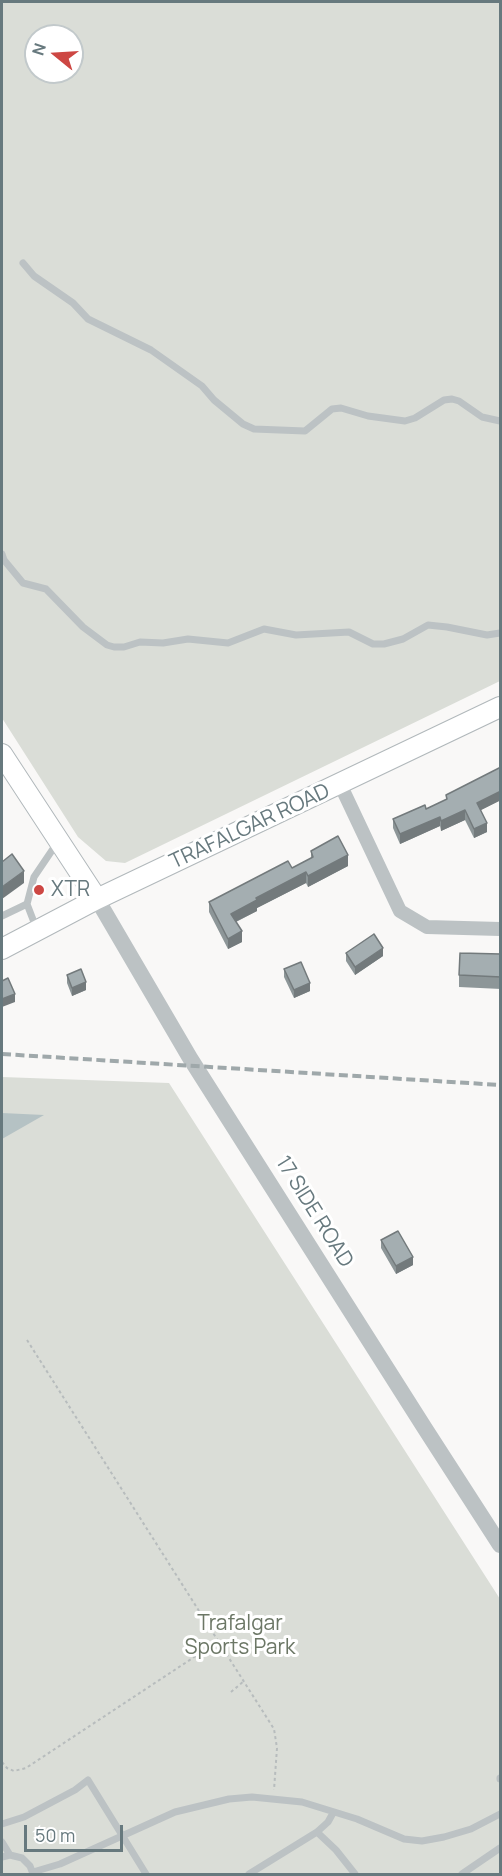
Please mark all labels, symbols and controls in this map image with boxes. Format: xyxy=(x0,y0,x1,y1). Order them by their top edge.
north arrow xyxy=(24,24,84,84)
text: N xyxy=(27,40,51,58)
street label: TRAFALGAR ROAD xyxy=(166,779,334,875)
place label: XTR xyxy=(51,877,90,903)
marker: XTR xyxy=(32,883,46,897)
street label: 17 SIDE ROAD xyxy=(270,1152,358,1272)
park label: Trafalgar Sports Park xyxy=(185,1611,295,1661)
scale bar xyxy=(27,1813,126,1851)
text: 50 m xyxy=(35,1823,75,1847)

